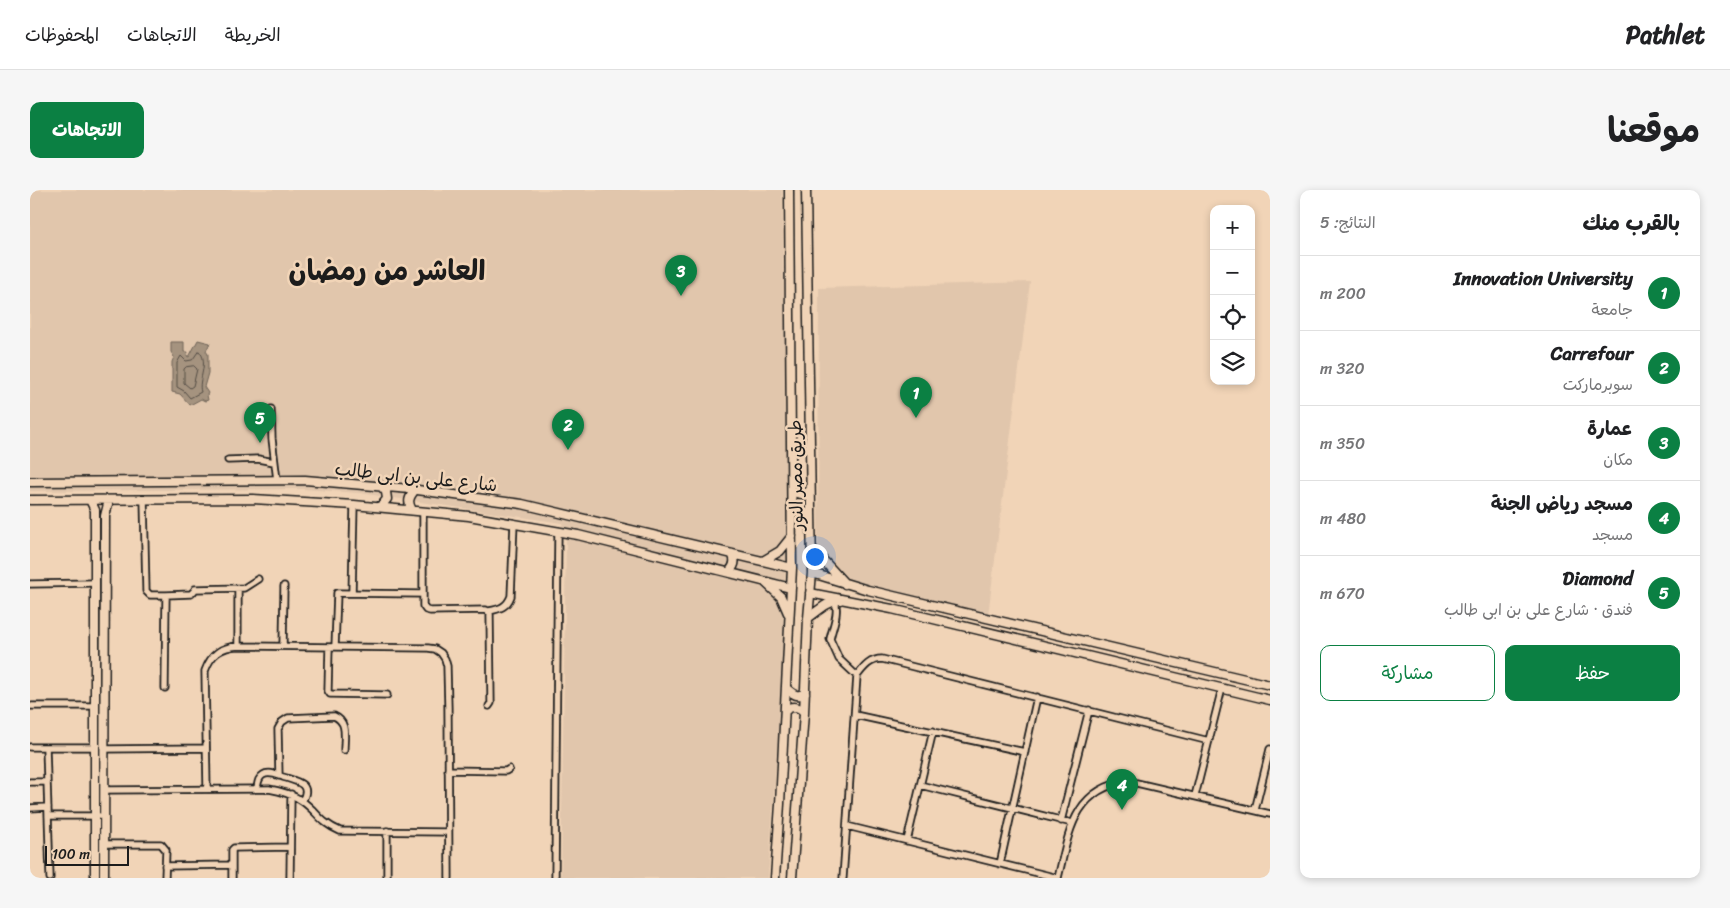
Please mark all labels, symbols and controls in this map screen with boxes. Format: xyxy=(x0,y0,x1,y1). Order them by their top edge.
text: Pathlet xyxy=(1626,14,1705,56)
text: المحفوظات xyxy=(25,19,99,51)
text: الاتجاهات xyxy=(127,19,197,51)
text: الخريطة xyxy=(225,19,281,51)
text: موقعنا xyxy=(1607,99,1700,161)
button: الاتجاهات xyxy=(30,102,144,158)
text: بالقرب منك xyxy=(1582,204,1680,242)
map controls xyxy=(1210,205,1255,385)
button: + xyxy=(1210,205,1255,250)
text: النتائج: 5 xyxy=(1320,208,1376,237)
district label: العاشر من رمضان xyxy=(289,246,485,295)
button: − xyxy=(1210,250,1255,295)
pin: 3 xyxy=(665,255,697,296)
text: Innovation University xyxy=(1453,262,1633,295)
text: 200 m xyxy=(1320,279,1366,308)
text: 1 xyxy=(1661,279,1667,308)
button: locate xyxy=(1210,295,1255,340)
text: جامعة xyxy=(1591,295,1633,324)
text: Carrefour xyxy=(1551,337,1633,370)
button: layers xyxy=(1210,340,1255,385)
text: 320 m xyxy=(1320,354,1365,383)
text: 2 xyxy=(1659,354,1669,383)
text: سوبرماركت xyxy=(1563,370,1633,399)
pin: 1 xyxy=(900,377,932,418)
pin: 5 xyxy=(244,402,276,443)
pin: 2 xyxy=(552,409,584,450)
text: عمارة xyxy=(1587,412,1633,445)
street label: طريق مصر النور xyxy=(779,419,813,533)
text: 350 m xyxy=(1320,429,1365,458)
text: 3 xyxy=(1660,429,1668,458)
text: مكان xyxy=(1603,445,1633,474)
street label: شارع على بن ابى طالب xyxy=(333,453,499,501)
text: مسجد رياض الجنة xyxy=(1491,487,1633,520)
text: 480 m xyxy=(1320,504,1366,533)
text: 4 xyxy=(1659,504,1669,533)
text: مسجد xyxy=(1592,520,1633,549)
your location xyxy=(802,544,828,570)
text: Diamond xyxy=(1563,562,1633,595)
text: 670 m xyxy=(1320,579,1365,608)
text: 5 xyxy=(1659,579,1669,608)
text: فندق · شارع على بن ابى طالب xyxy=(1444,595,1633,624)
button: مشاركة xyxy=(1320,645,1495,701)
button: حفظ xyxy=(1505,645,1680,701)
pin: 4 xyxy=(1106,769,1138,810)
text: 100 m xyxy=(52,842,90,867)
scale bar xyxy=(45,843,129,866)

